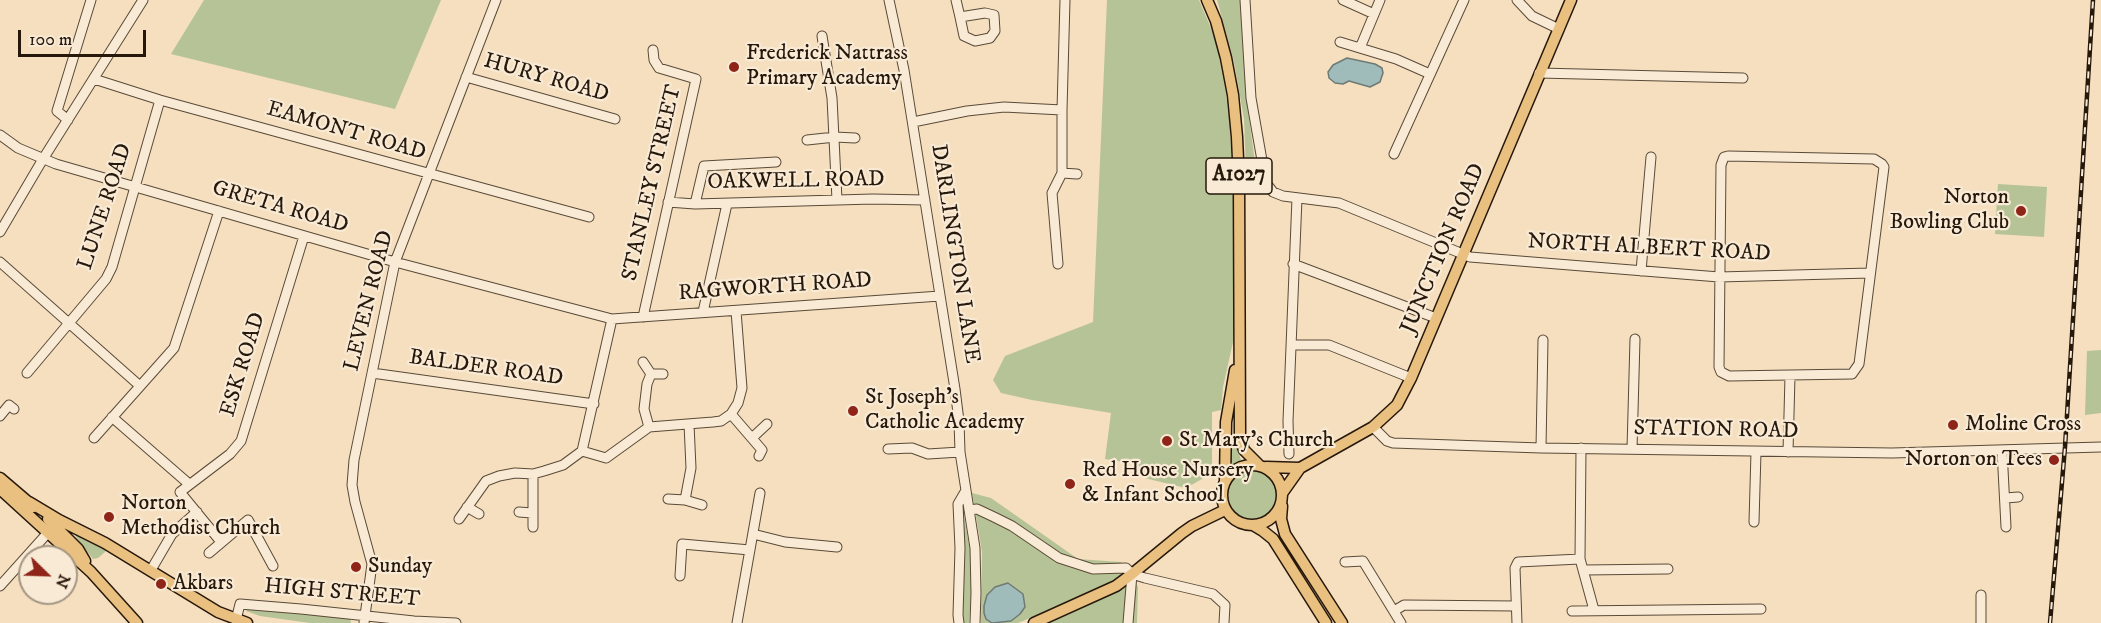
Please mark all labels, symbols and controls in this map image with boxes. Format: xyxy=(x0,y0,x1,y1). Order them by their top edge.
scale bar xyxy=(21,18,148,56)
text: 100 m xyxy=(29,29,72,51)
place label: Frederick Nattrass Primary Academy xyxy=(746,41,908,92)
street label: HURY ROAD xyxy=(480,49,612,109)
marker: Frederick Nattrass Primary Academy xyxy=(727,60,741,74)
street label: STANLEY STREET xyxy=(618,82,688,284)
street label: EAMONT ROAD xyxy=(263,97,429,167)
street label: LUNE ROAD xyxy=(73,141,139,273)
street label: DARLINGTON LANE xyxy=(924,143,984,365)
road number: A1027 xyxy=(1206,158,1272,194)
street label: JUNCTION ROAD xyxy=(1396,160,1492,338)
street label: OAKWELL ROAD xyxy=(707,167,885,197)
street label: GRETA ROAD xyxy=(209,176,351,240)
place label: Norton Bowling Club xyxy=(1889,185,2009,236)
marker: Norton Bowling Club xyxy=(2014,204,2028,218)
street label: LEVEN ROAD xyxy=(340,228,400,374)
street label: NORTH ALBERT ROAD xyxy=(1527,229,1771,269)
street label: RAGWORTH ROAD xyxy=(677,268,873,308)
street label: ESK ROAD xyxy=(216,310,272,420)
street label: BALDER ROAD xyxy=(407,345,565,393)
place label: St Joseph's Catholic Academy xyxy=(865,385,1024,436)
marker: St Joseph's Catholic Academy xyxy=(846,404,860,418)
place label: Moline Cross xyxy=(1965,412,2081,438)
street label: STATION ROAD xyxy=(1633,416,1799,446)
marker: Moline Cross xyxy=(1946,418,1960,432)
place label: St Mary’s Church xyxy=(1179,428,1334,454)
marker: St Mary’s Church xyxy=(1160,434,1174,448)
place label: Norton on Tees xyxy=(1905,447,2042,473)
marker: Norton on Tees xyxy=(2047,453,2061,467)
place label: Red House Nursery & Infant School xyxy=(1082,458,1253,510)
marker: Red House Nursery & Infant School xyxy=(1063,477,1077,491)
place label: Norton Methodist Church xyxy=(121,491,281,542)
marker: Norton Methodist Church xyxy=(102,510,116,524)
north arrow xyxy=(18,545,78,605)
place label: Sunday xyxy=(368,554,432,580)
marker: Sunday xyxy=(349,560,363,574)
text: N xyxy=(51,571,75,591)
place label: Akbars xyxy=(173,571,233,597)
street label: HIGH STREET xyxy=(263,574,421,614)
marker: Akbars xyxy=(154,577,168,591)

